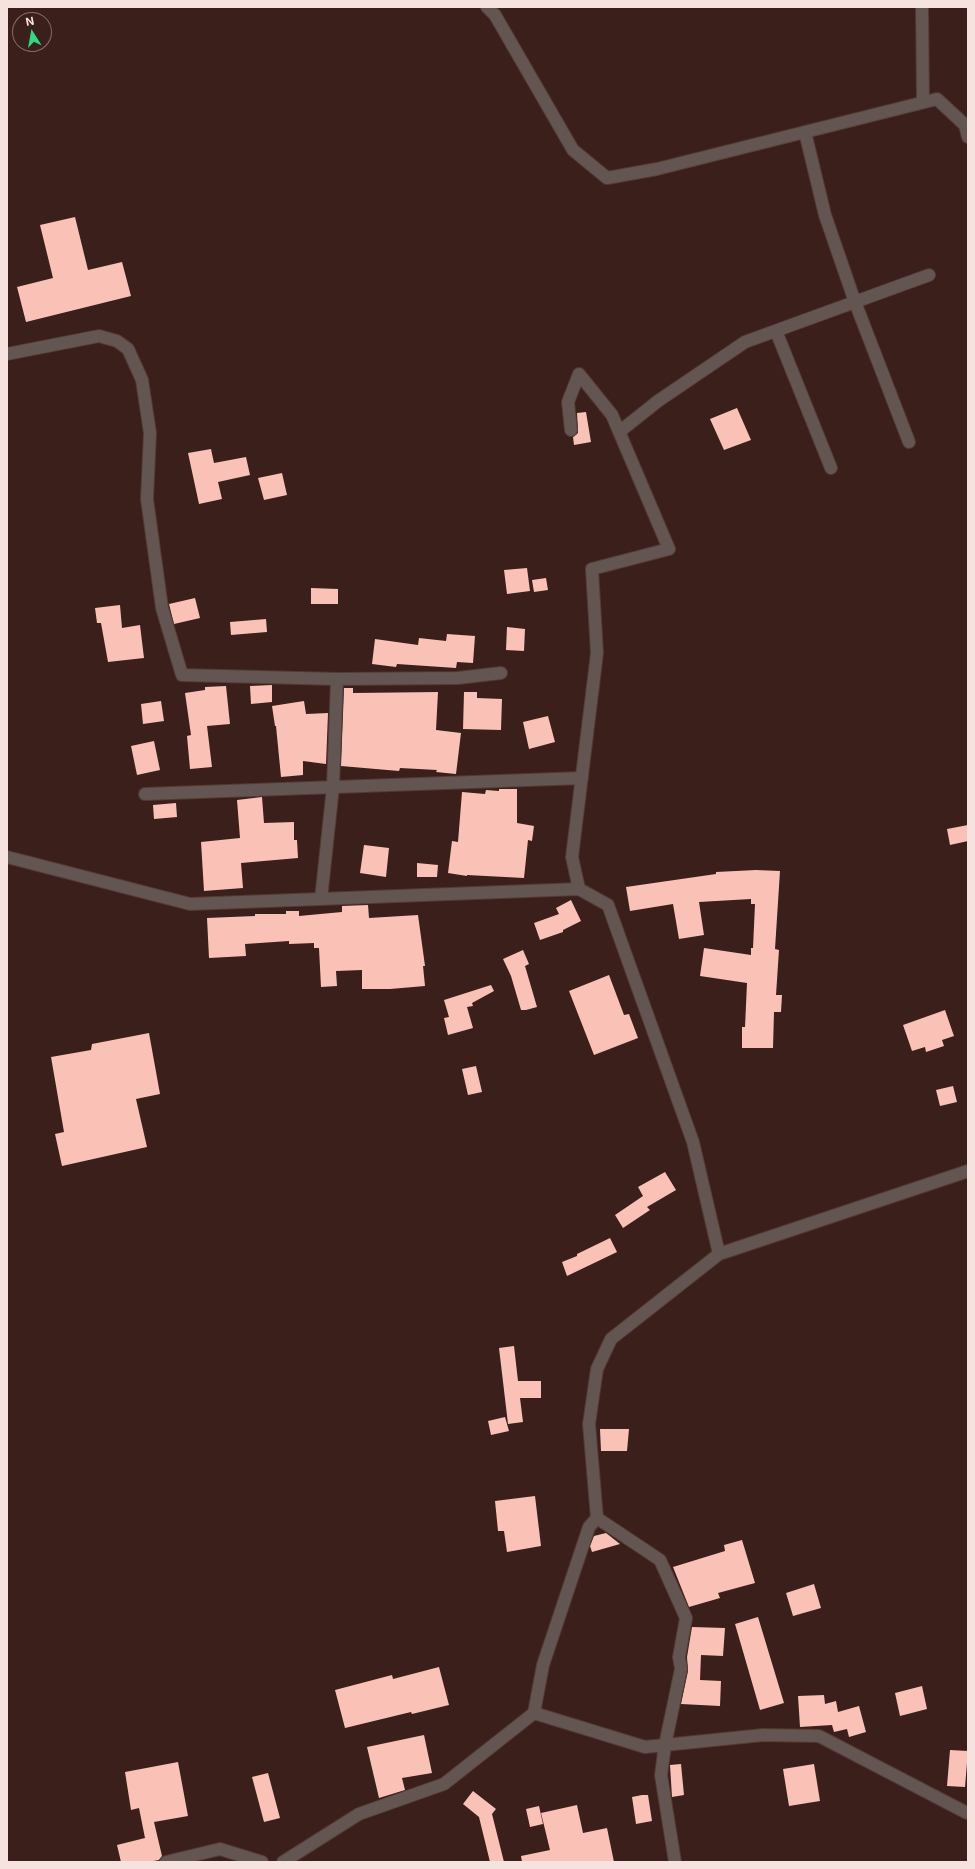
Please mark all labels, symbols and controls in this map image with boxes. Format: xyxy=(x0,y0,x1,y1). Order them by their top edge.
north arrow xyxy=(12,12,52,52)
text: N xyxy=(24,14,35,29)

